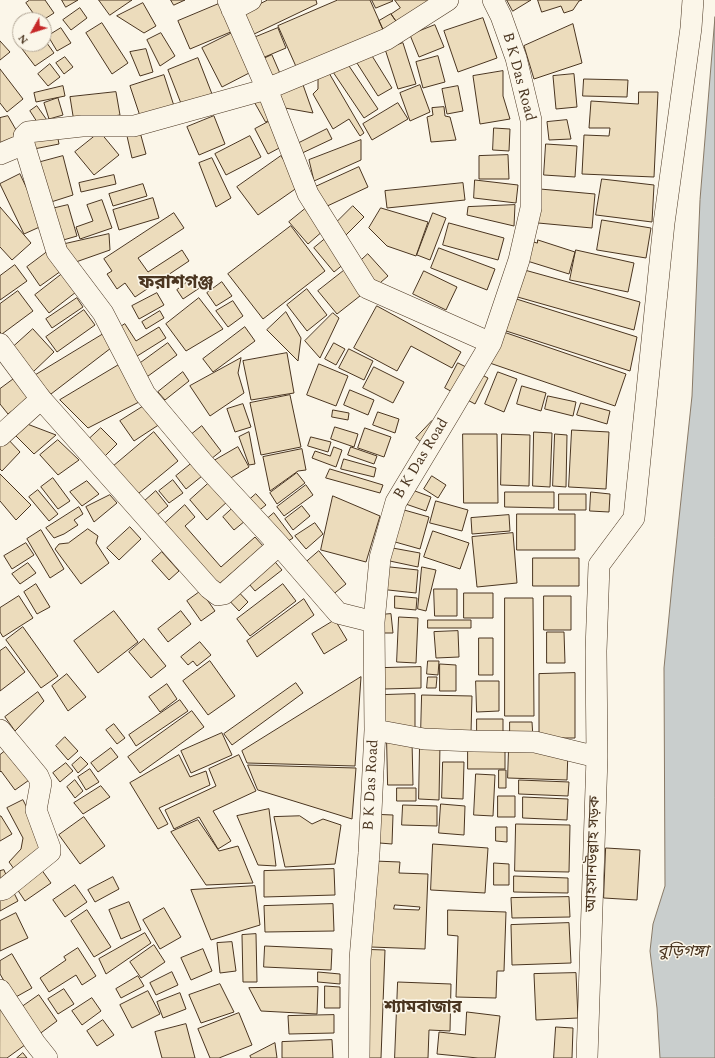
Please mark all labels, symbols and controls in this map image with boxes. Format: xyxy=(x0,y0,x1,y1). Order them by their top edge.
north arrow xyxy=(12,12,52,52)
text: N xyxy=(14,30,33,48)
street label: B K Das Road xyxy=(498,31,538,123)
district label: ফরাশগঞ্জ xyxy=(138,273,214,295)
street label: B K Das Road xyxy=(391,415,453,503)
street label: B K Das Road xyxy=(361,739,383,831)
street label: আহসানউল্লাহ সড়ক xyxy=(583,796,605,912)
water label: বুড়িগঙ্গা xyxy=(658,943,708,963)
district label: শ্যামবাজার xyxy=(384,999,462,1019)

